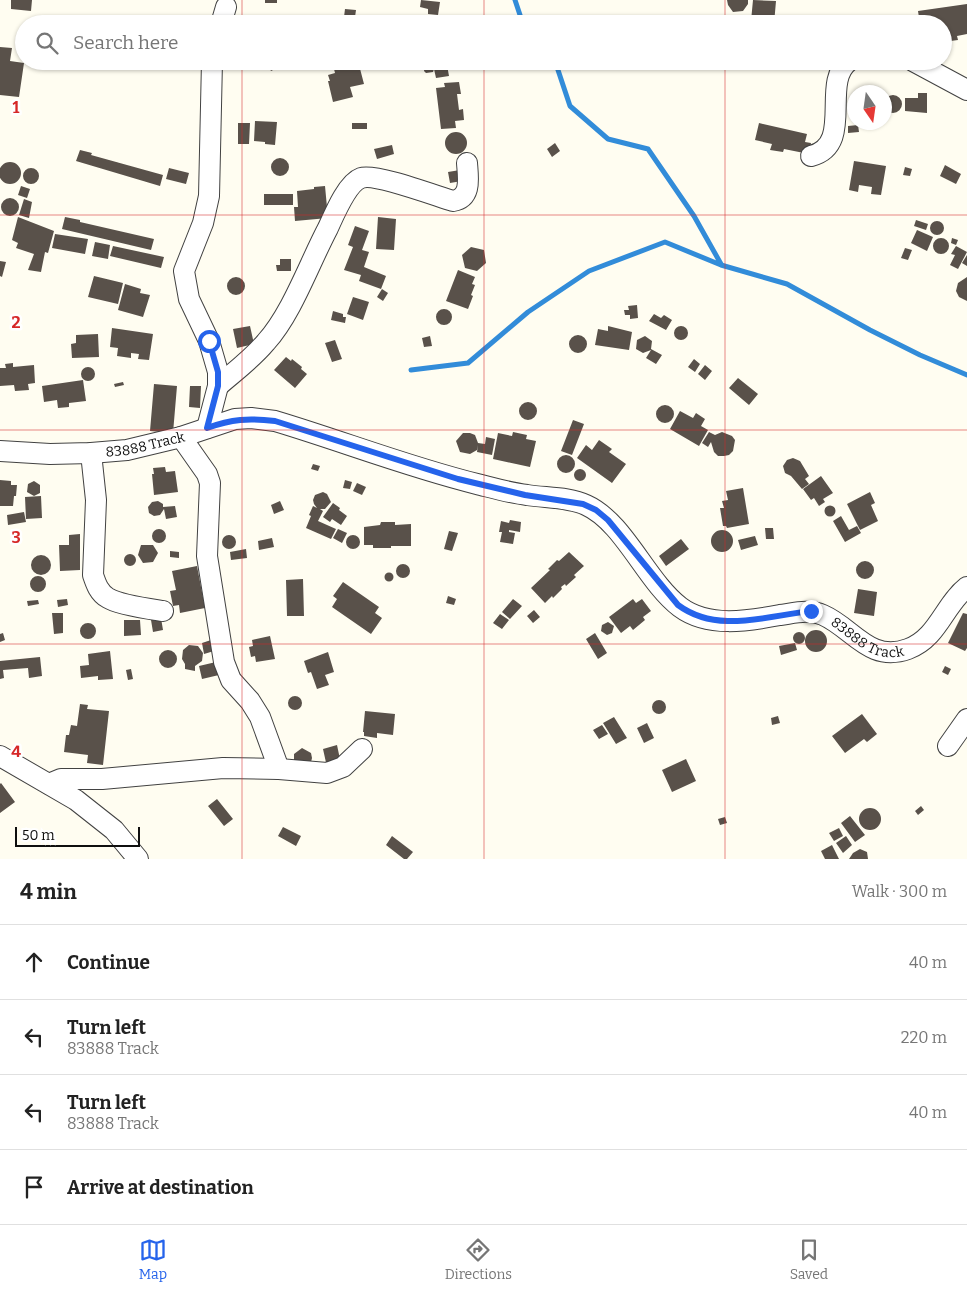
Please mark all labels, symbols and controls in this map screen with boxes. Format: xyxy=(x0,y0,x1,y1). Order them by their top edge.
search box xyxy=(15,15,952,70)
icon: search xyxy=(33,29,61,57)
text: Search here xyxy=(73,31,178,54)
north arrow xyxy=(847,85,892,130)
text: 1 xyxy=(13,98,20,117)
text: 2 xyxy=(11,313,21,332)
route start xyxy=(198,330,221,353)
street label: 83888 Track xyxy=(105,428,186,460)
text: 3 xyxy=(11,528,21,547)
route end xyxy=(800,600,823,623)
street label: 83888 Track xyxy=(828,613,905,661)
text: 4 xyxy=(11,742,21,761)
scale bar xyxy=(15,824,140,847)
text: 50 m xyxy=(22,827,55,844)
text: 4 min xyxy=(20,879,77,905)
text: Walk · 300 m xyxy=(852,882,947,901)
icon: ahead xyxy=(20,948,48,976)
text: Continue xyxy=(67,951,150,974)
text: 40 m xyxy=(909,953,947,972)
text: Turn left xyxy=(67,1016,146,1039)
icon: left xyxy=(20,1023,48,1051)
text: 220 m xyxy=(901,1028,947,1047)
text: 83888 Track xyxy=(67,1039,159,1058)
text: Turn left xyxy=(67,1091,146,1114)
icon: left xyxy=(20,1098,48,1126)
text: 40 m xyxy=(909,1103,947,1122)
text: 83888 Track xyxy=(67,1114,159,1133)
icon: arrive xyxy=(20,1173,48,1201)
text: Arrive at destination xyxy=(67,1176,254,1199)
tab: Map xyxy=(139,1236,167,1283)
tab: Directions xyxy=(445,1236,512,1283)
tab: Saved xyxy=(790,1236,828,1283)

